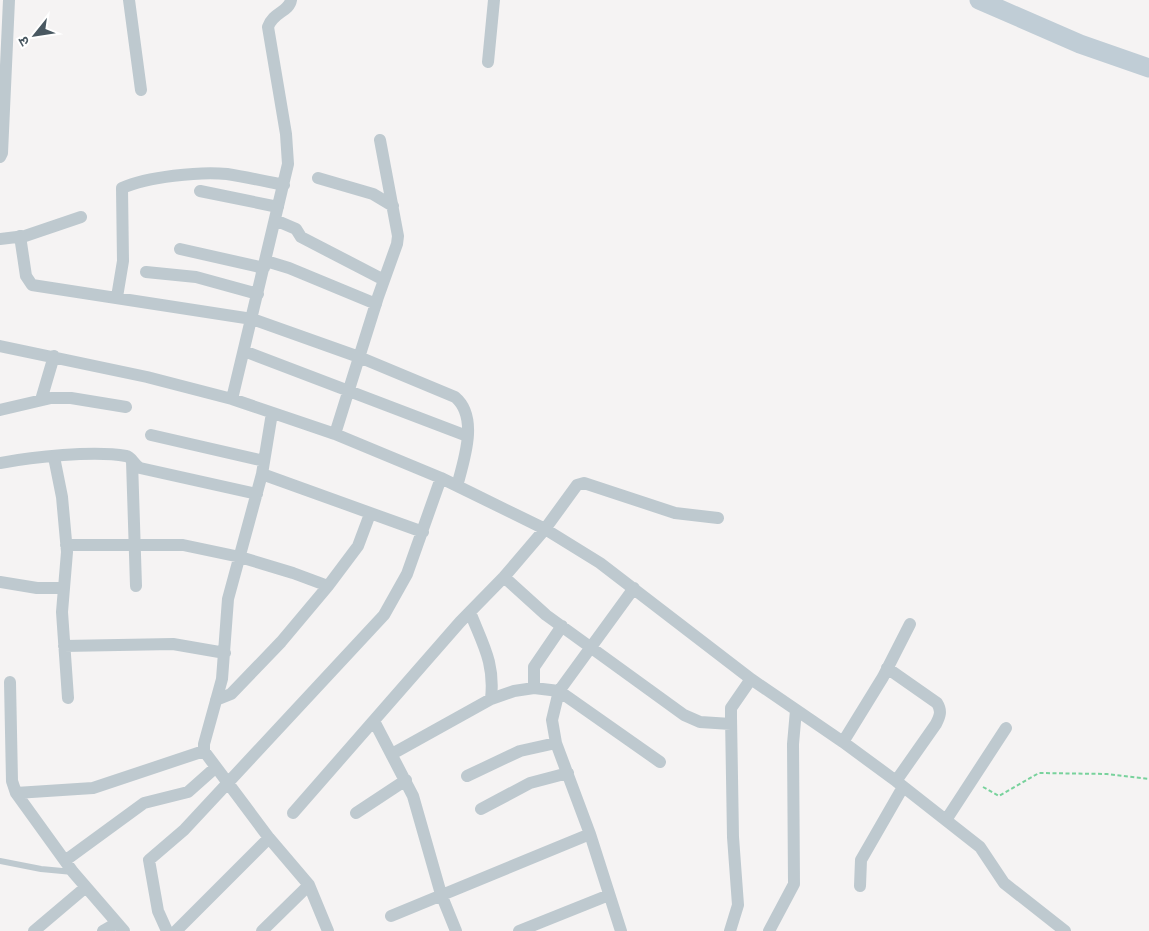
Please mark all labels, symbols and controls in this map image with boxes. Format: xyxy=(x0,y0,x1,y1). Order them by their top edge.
north arrow xyxy=(10,10,60,60)
text: उ xyxy=(13,33,34,50)

